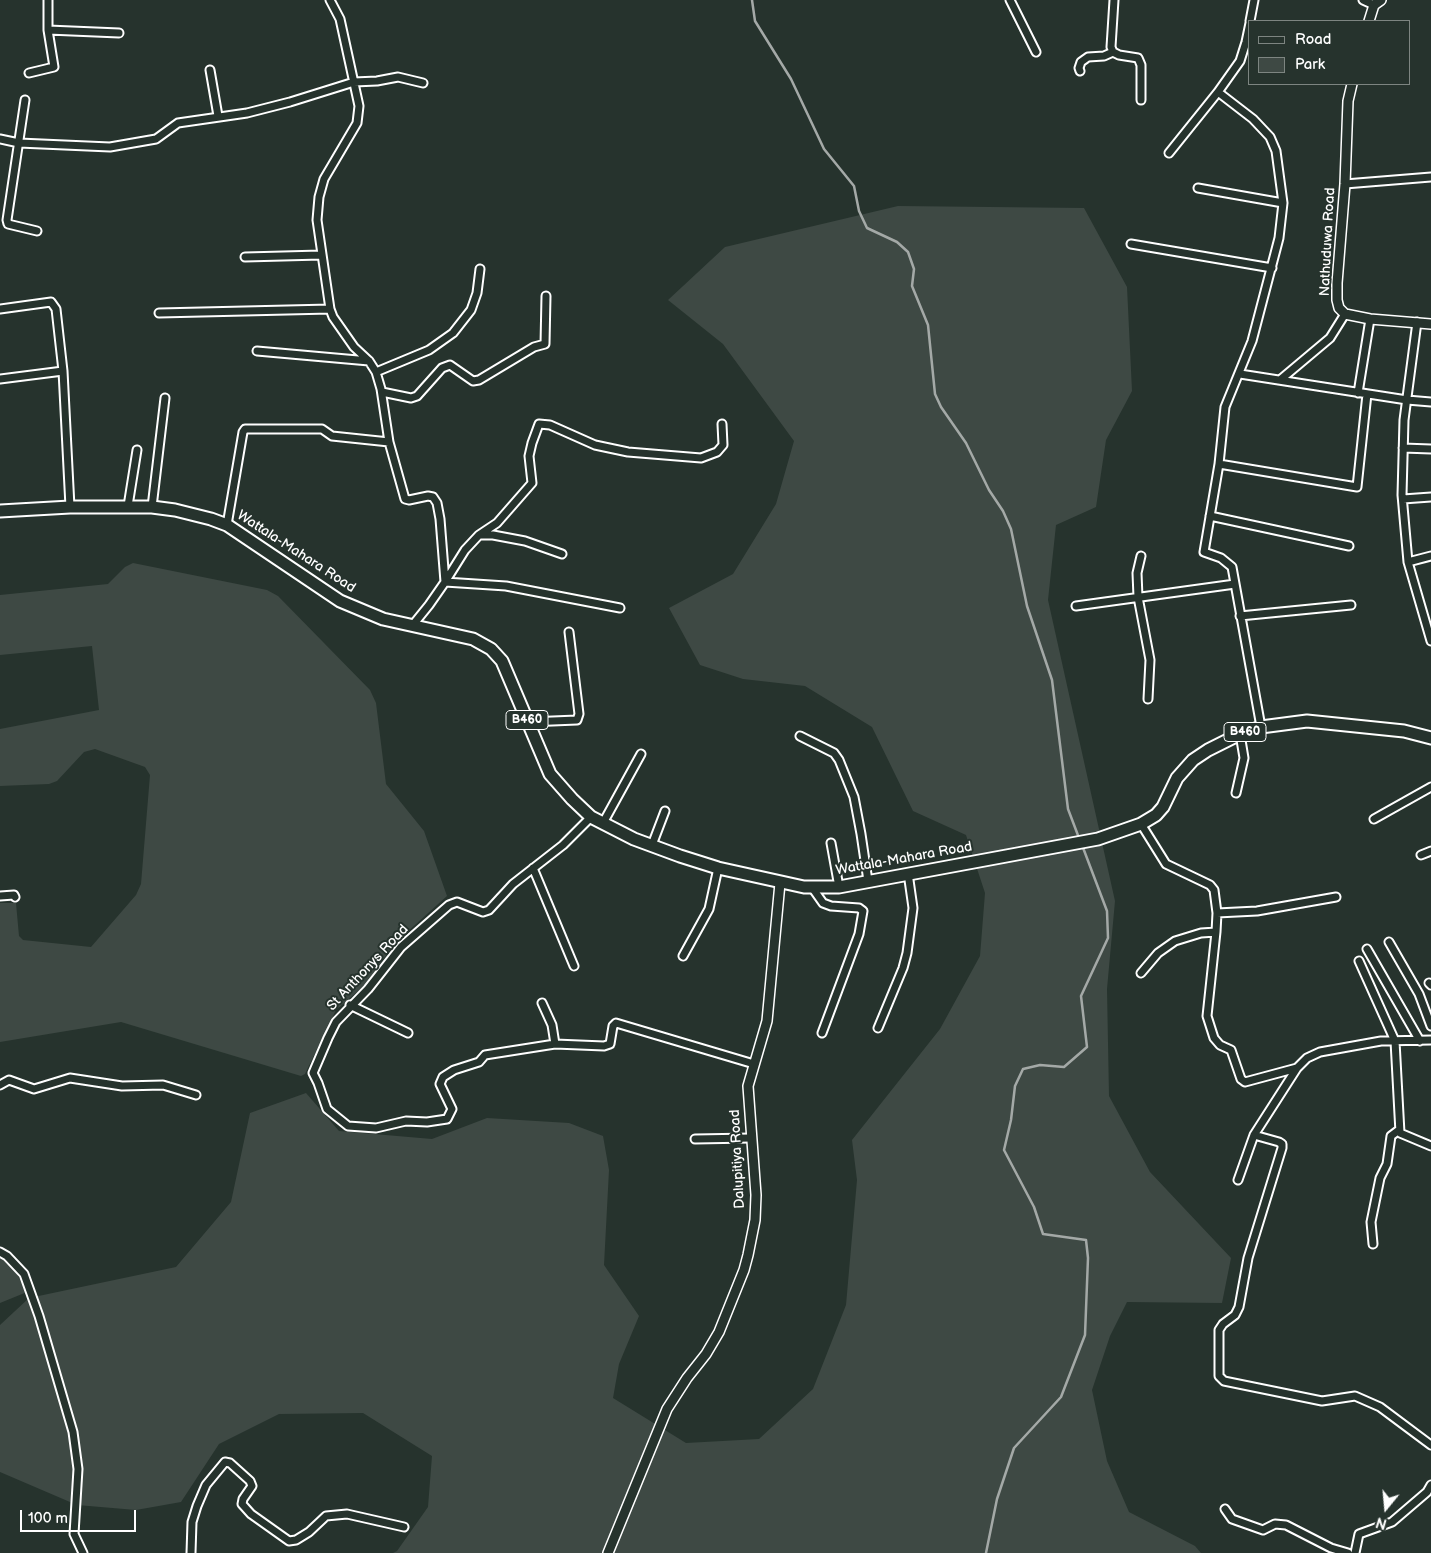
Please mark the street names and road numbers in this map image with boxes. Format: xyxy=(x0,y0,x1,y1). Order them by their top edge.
street label: Nathuduwa Road xyxy=(1317,187,1339,297)
street label: Wattala-Mahara Road xyxy=(234,507,358,597)
road number: B460 xyxy=(506,710,548,730)
road number: B460 xyxy=(1224,722,1266,742)
street label: Wattala-Mahara Road xyxy=(835,839,973,879)
street label: St Anthonys Road xyxy=(324,921,412,1015)
street label: Dalupitiya Road xyxy=(727,1109,749,1209)

